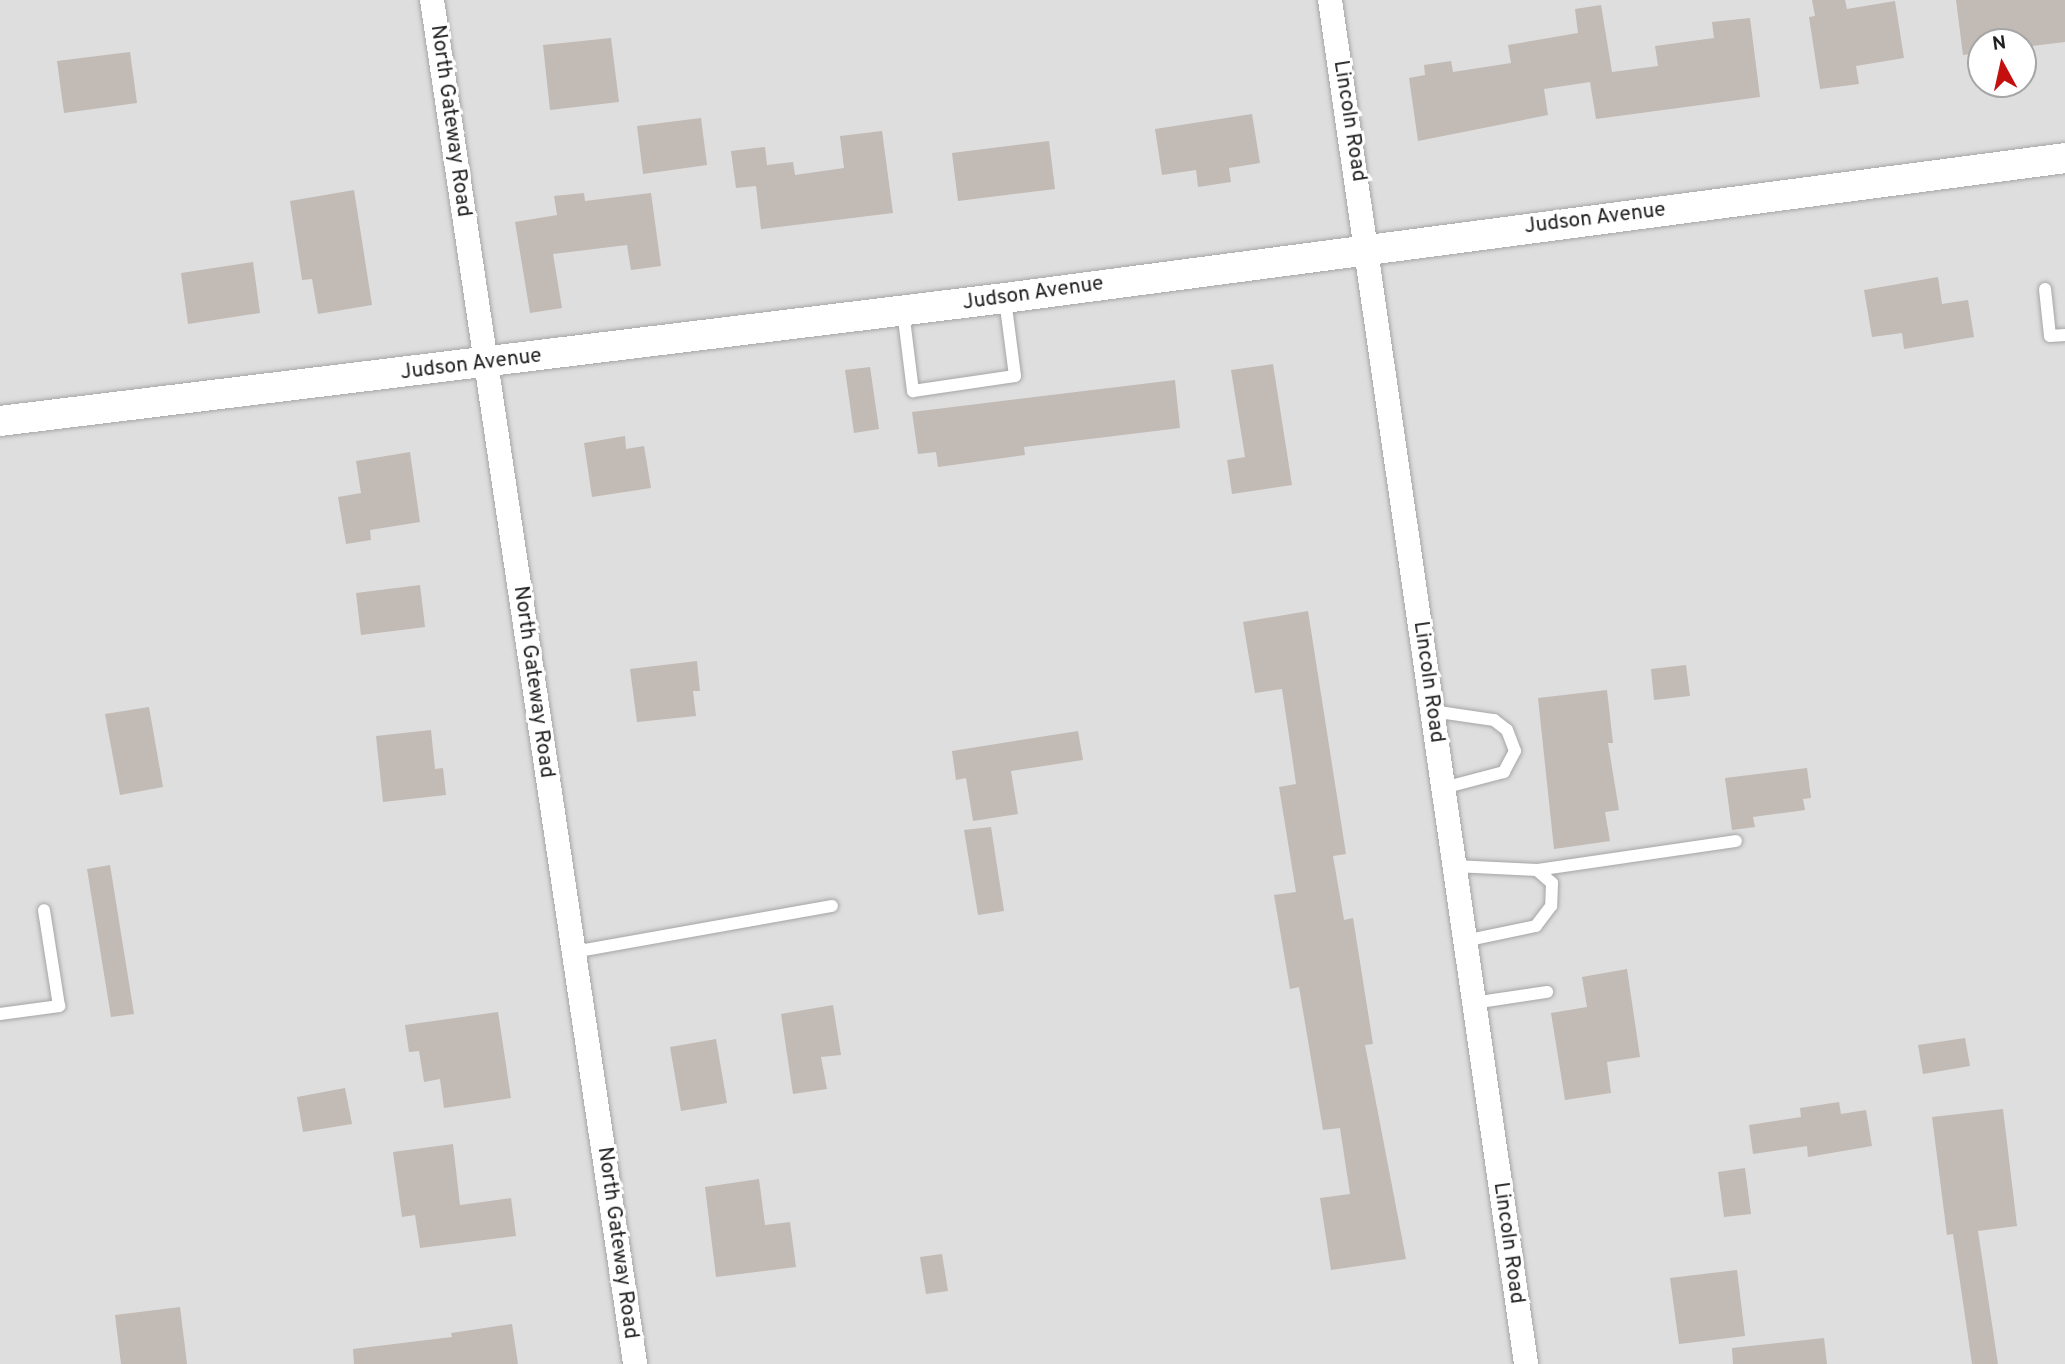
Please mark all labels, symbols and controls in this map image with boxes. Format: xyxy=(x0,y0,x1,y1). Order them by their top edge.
street label: North Gateway Road xyxy=(424,23,476,219)
north arrow xyxy=(1967,28,2037,98)
text: N xyxy=(1991,31,2008,57)
street label: Lincoln Road xyxy=(1327,59,1371,183)
street label: Judson Avenue xyxy=(1522,198,1668,240)
street label: Judson Avenue xyxy=(960,272,1106,316)
street label: Judson Avenue xyxy=(398,344,544,386)
street label: North Gateway Road xyxy=(507,584,559,780)
street label: Lincoln Road xyxy=(1407,620,1449,744)
street label: North Gateway Road xyxy=(591,1145,643,1341)
street label: Lincoln Road xyxy=(1487,1181,1529,1305)

